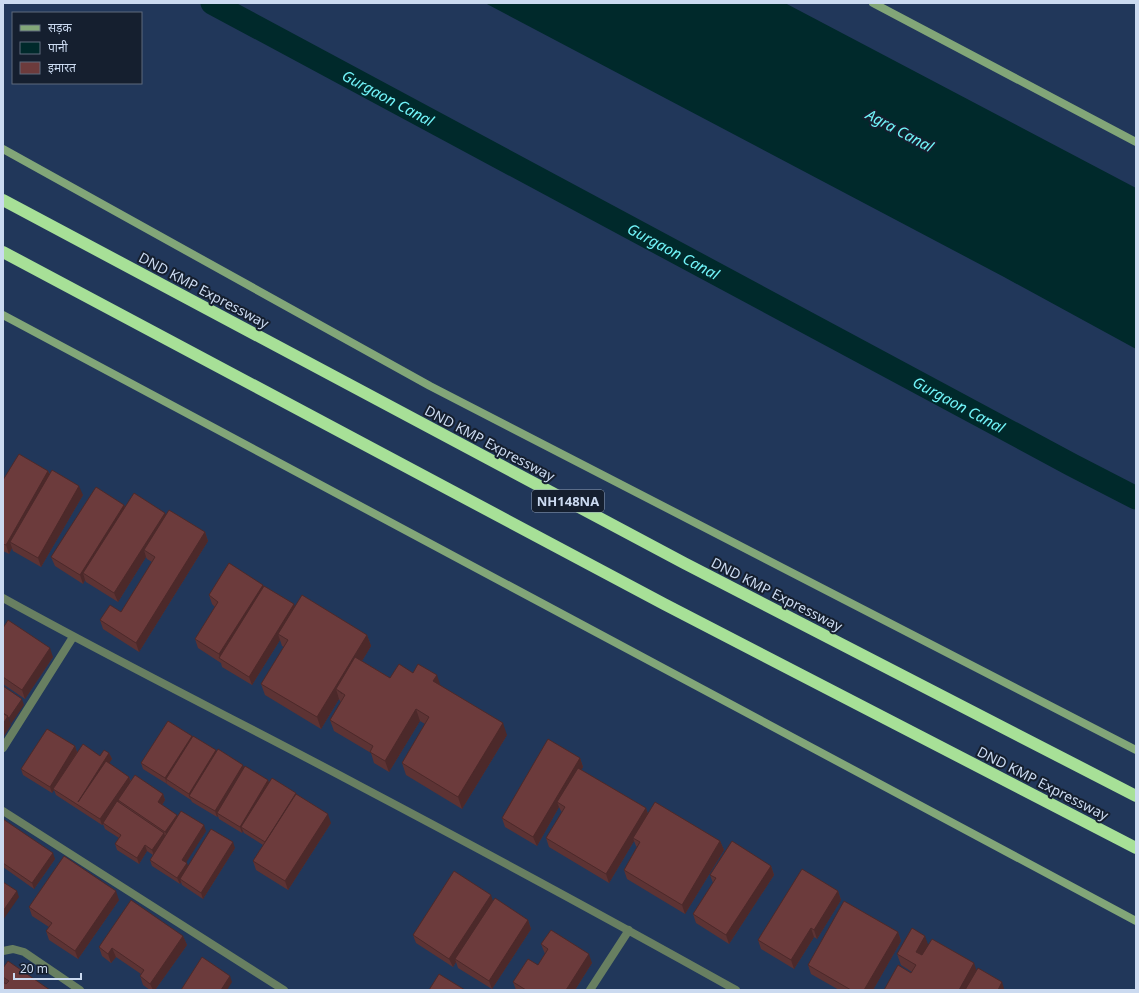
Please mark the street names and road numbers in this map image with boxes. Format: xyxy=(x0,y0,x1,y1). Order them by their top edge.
street label: DND KMP Expressway xyxy=(136,248,273,333)
street label: DND KMP Expressway xyxy=(422,401,559,486)
road number: NH148NA xyxy=(532,490,604,512)
street label: DND KMP Expressway xyxy=(708,553,847,636)
street label: DND KMP Expressway xyxy=(974,742,1113,825)

